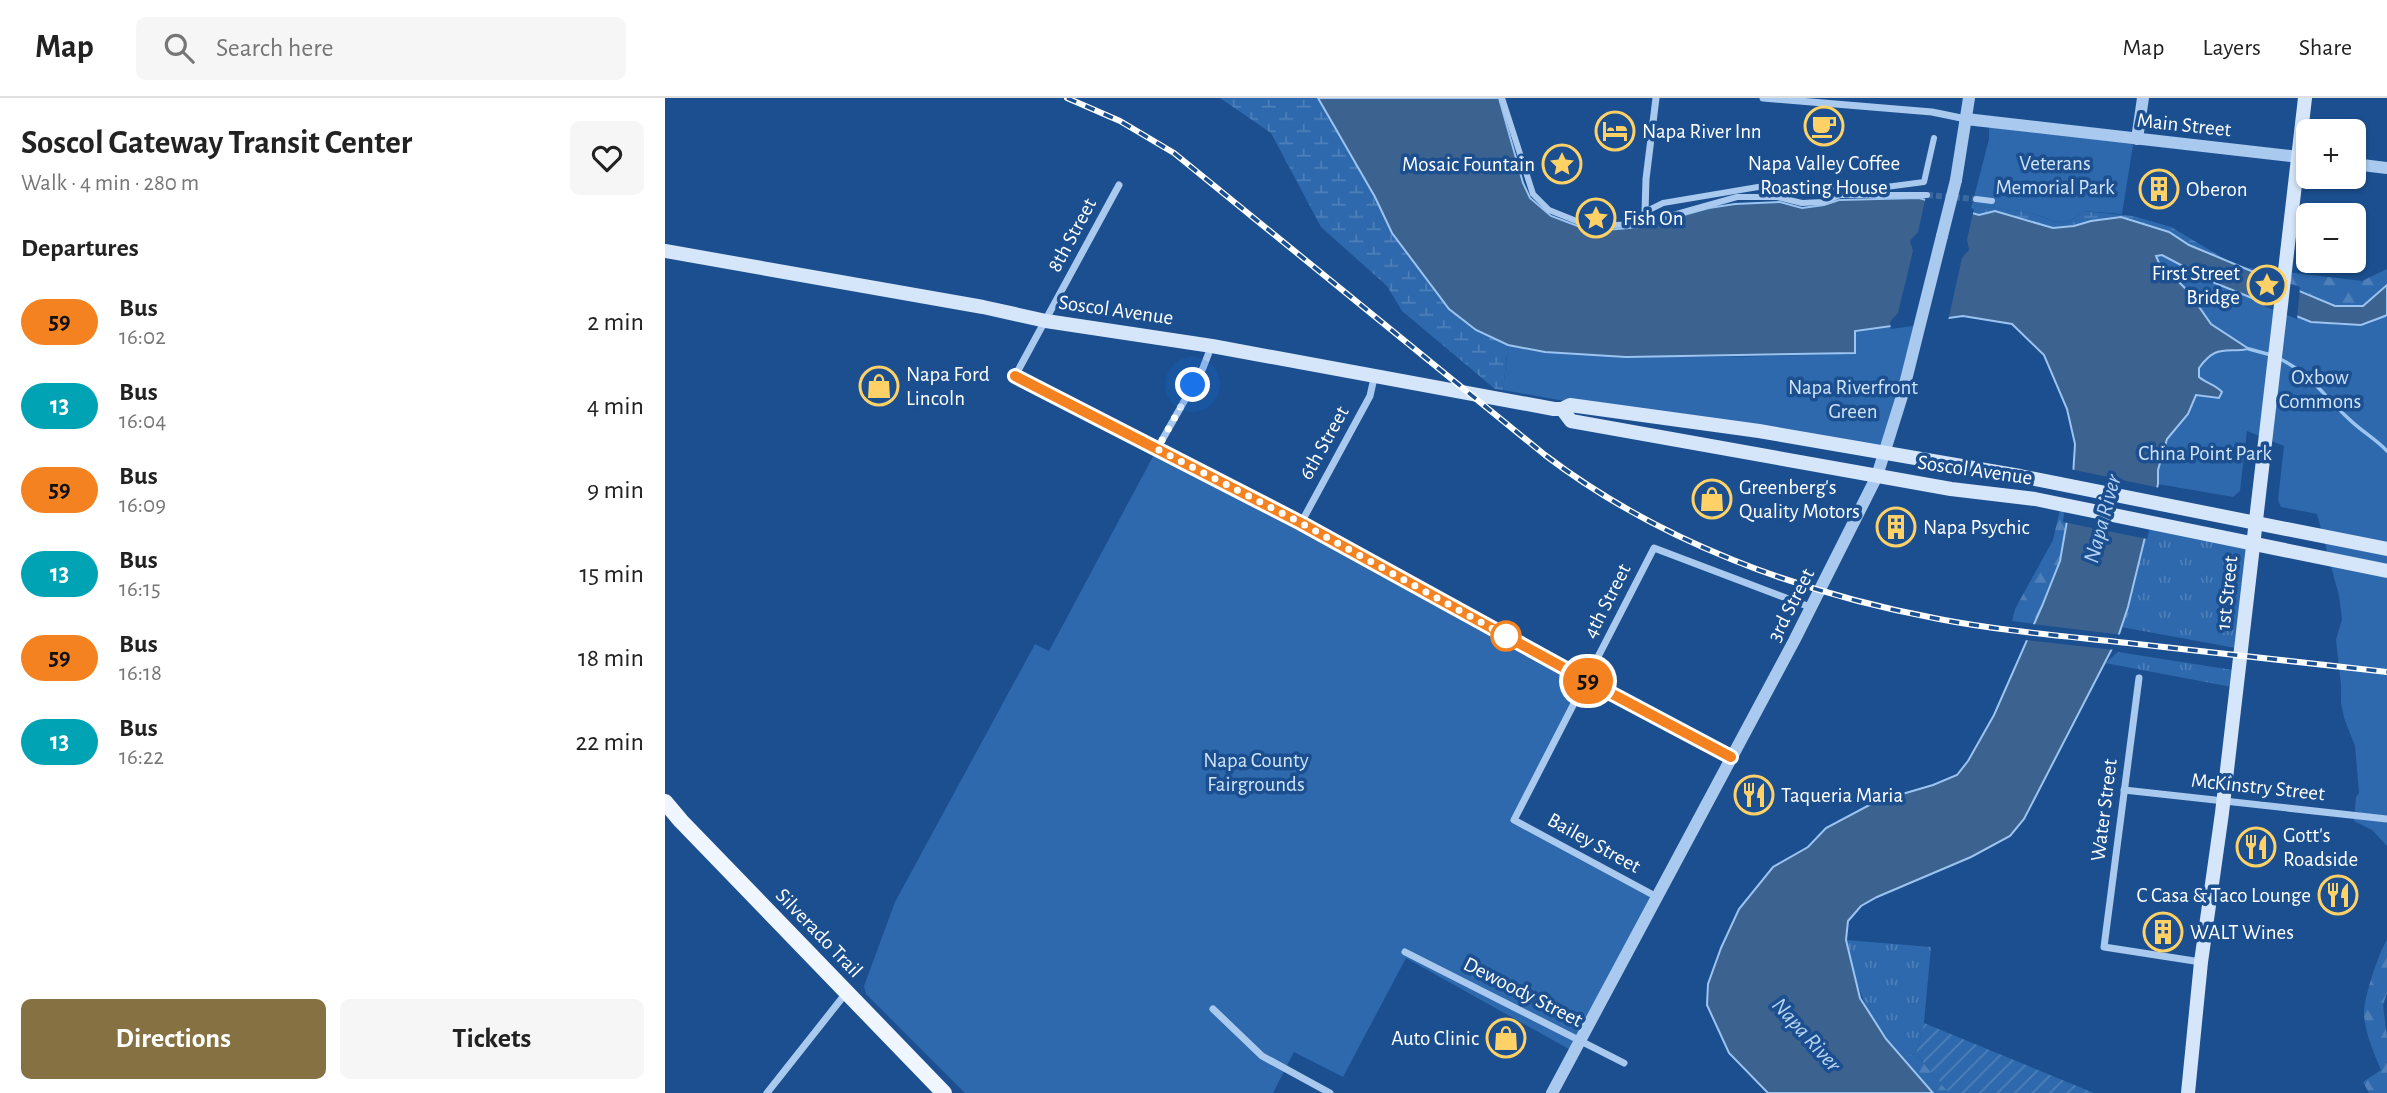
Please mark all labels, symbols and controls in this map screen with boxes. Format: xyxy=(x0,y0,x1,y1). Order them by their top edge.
search box xyxy=(136,17,626,80)
icon: search xyxy=(160,29,198,67)
text: Map xyxy=(35,31,94,64)
text: Search here xyxy=(216,35,334,61)
text: Map xyxy=(2122,36,2164,60)
text: Layers xyxy=(2202,36,2261,60)
text: Share xyxy=(2299,36,2352,60)
cafe icon: Napa Valley Coffee Roasting House xyxy=(1803,105,1845,147)
hotel icon: Napa River Inn xyxy=(1594,110,1636,152)
street label: Main Street xyxy=(2136,110,2233,140)
map controls xyxy=(2296,119,2366,273)
button: + xyxy=(2296,119,2366,189)
button: heart xyxy=(570,121,644,195)
place label: Napa River Inn xyxy=(1642,121,1762,142)
text: Soscol Gateway Transit Center xyxy=(21,127,412,160)
place icon: Mosaic Fountain xyxy=(1541,143,1583,185)
place label: Napa Valley Coffee Roasting House xyxy=(1748,153,1900,198)
park label: Veterans Memorial Park xyxy=(1995,153,2115,198)
place label: Mosaic Fountain xyxy=(1402,154,1535,175)
building icon: Oberon xyxy=(2138,168,2180,210)
text: Walk · 4 min · 280 m xyxy=(21,172,199,195)
place label: Oberon xyxy=(2186,179,2248,200)
street label: 8th Street xyxy=(1044,194,1100,275)
place icon: Fish On xyxy=(1575,197,1617,239)
button: − xyxy=(2296,203,2366,273)
place label: Fish On xyxy=(1623,208,1684,229)
text: Departures xyxy=(21,235,139,261)
place label: First Street Bridge xyxy=(2152,263,2240,308)
place icon: First Street Bridge xyxy=(2246,264,2288,306)
street label: Soscol Avenue xyxy=(1057,292,1175,328)
text: Bus xyxy=(119,295,158,321)
text: 2 min xyxy=(587,309,644,335)
text: 59 xyxy=(49,310,70,334)
text: 16:02 xyxy=(119,326,166,349)
place label: Napa Ford Lincoln xyxy=(906,364,990,409)
shop icon: Napa Ford Lincoln xyxy=(858,365,900,407)
your location xyxy=(1175,367,1210,402)
park label: Oxbow Commons xyxy=(2279,367,2361,412)
park label: Napa Riverfront Green xyxy=(1788,377,1918,422)
text: Bus xyxy=(119,379,158,405)
text: 4 min xyxy=(587,393,644,419)
text: 13 xyxy=(50,394,69,418)
street label: 6th Street xyxy=(1295,402,1353,483)
text: 16:04 xyxy=(119,410,166,433)
park label: China Point Park xyxy=(2138,443,2272,464)
street label: Soscol Avenue xyxy=(1916,452,2034,488)
text: Bus xyxy=(119,463,158,489)
water label: Napa River xyxy=(2080,472,2126,566)
text: 9 min xyxy=(587,477,644,503)
place label: Greenberg's Quality Motors xyxy=(1739,477,1860,522)
text: 59 xyxy=(49,478,70,502)
shop icon: Greenberg's Quality Motors xyxy=(1691,478,1733,520)
text: 16:09 xyxy=(119,494,166,517)
building icon: Napa Psychic xyxy=(1875,506,1917,548)
place label: Napa Psychic xyxy=(1923,517,2030,538)
text: Bus xyxy=(119,547,158,573)
street label: 1st Street xyxy=(2213,555,2241,631)
street label: 4th Street xyxy=(1579,560,1635,642)
text: 15 min xyxy=(579,561,644,587)
text: 13 xyxy=(50,562,69,586)
street label: 3rd Street xyxy=(1764,565,1818,645)
text: 16:15 xyxy=(119,578,161,601)
unlabelled marker xyxy=(1491,621,1521,651)
text: Bus xyxy=(119,631,158,657)
text: 18 min xyxy=(578,645,644,671)
text: 59 xyxy=(49,646,70,670)
line badge: 59 xyxy=(1557,658,1619,704)
text: 16:18 xyxy=(119,662,162,685)
text: 59 xyxy=(1577,669,1599,693)
text: Bus xyxy=(119,715,158,741)
text: 22 min xyxy=(576,729,644,755)
text: 13 xyxy=(50,730,69,754)
text: 16:22 xyxy=(119,746,164,769)
park label: Napa County Fairgrounds xyxy=(1203,750,1309,795)
street label: Water Street xyxy=(2087,757,2121,862)
street label: McKinstry Street xyxy=(2190,770,2326,804)
restaurant icon: Taqueria Maria xyxy=(1733,774,1775,816)
place label: Taqueria Maria xyxy=(1781,785,1903,806)
street label: Bailey Street xyxy=(1544,809,1644,877)
place label: Gott's Roadside xyxy=(2283,825,2358,870)
restaurant icon: Gott's Roadside xyxy=(2235,826,2277,868)
restaurant icon: C Casa & Taco Lounge xyxy=(2317,874,2359,916)
street label: Silverado Trail xyxy=(772,884,866,982)
place label: C Casa & Taco Lounge xyxy=(2137,885,2311,906)
building icon: WALT Wines xyxy=(2142,911,2184,953)
place label: WALT Wines xyxy=(2190,922,2294,943)
street label: Dewoody Street xyxy=(1460,953,1586,1031)
water label: Napa River xyxy=(1767,994,1845,1077)
button: Directions xyxy=(21,999,326,1079)
button: Tickets xyxy=(340,999,644,1079)
shop icon: Auto Clinic xyxy=(1485,1017,1527,1059)
place label: Auto Clinic xyxy=(1391,1028,1479,1049)

